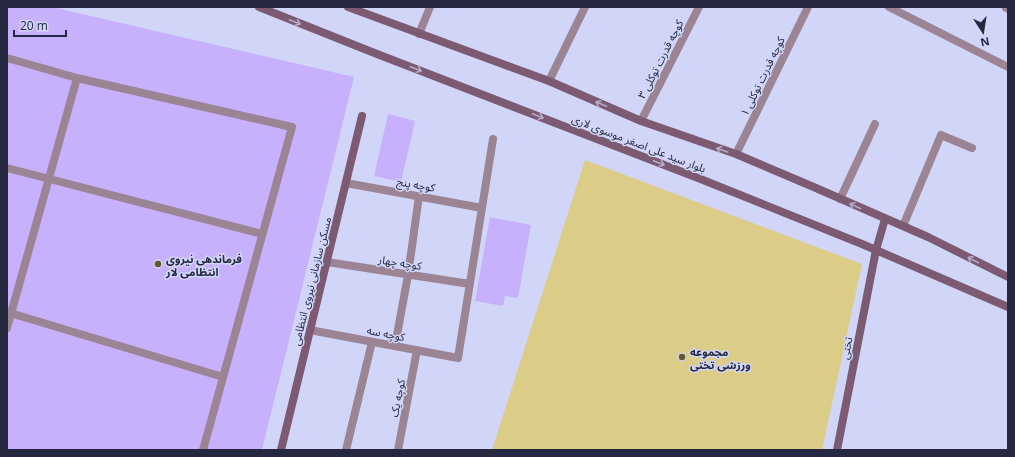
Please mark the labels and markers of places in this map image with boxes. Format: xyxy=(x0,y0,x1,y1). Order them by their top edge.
place label: فرماندهی نیروی انتظامی لار xyxy=(165,251,242,279)
marker: فرماندهی نیروی انتظامی لار xyxy=(153,259,163,269)
place label: مجموعه ورزشی تختی xyxy=(690,344,751,372)
marker: مجموعه ورزشی تختی xyxy=(677,352,687,362)

